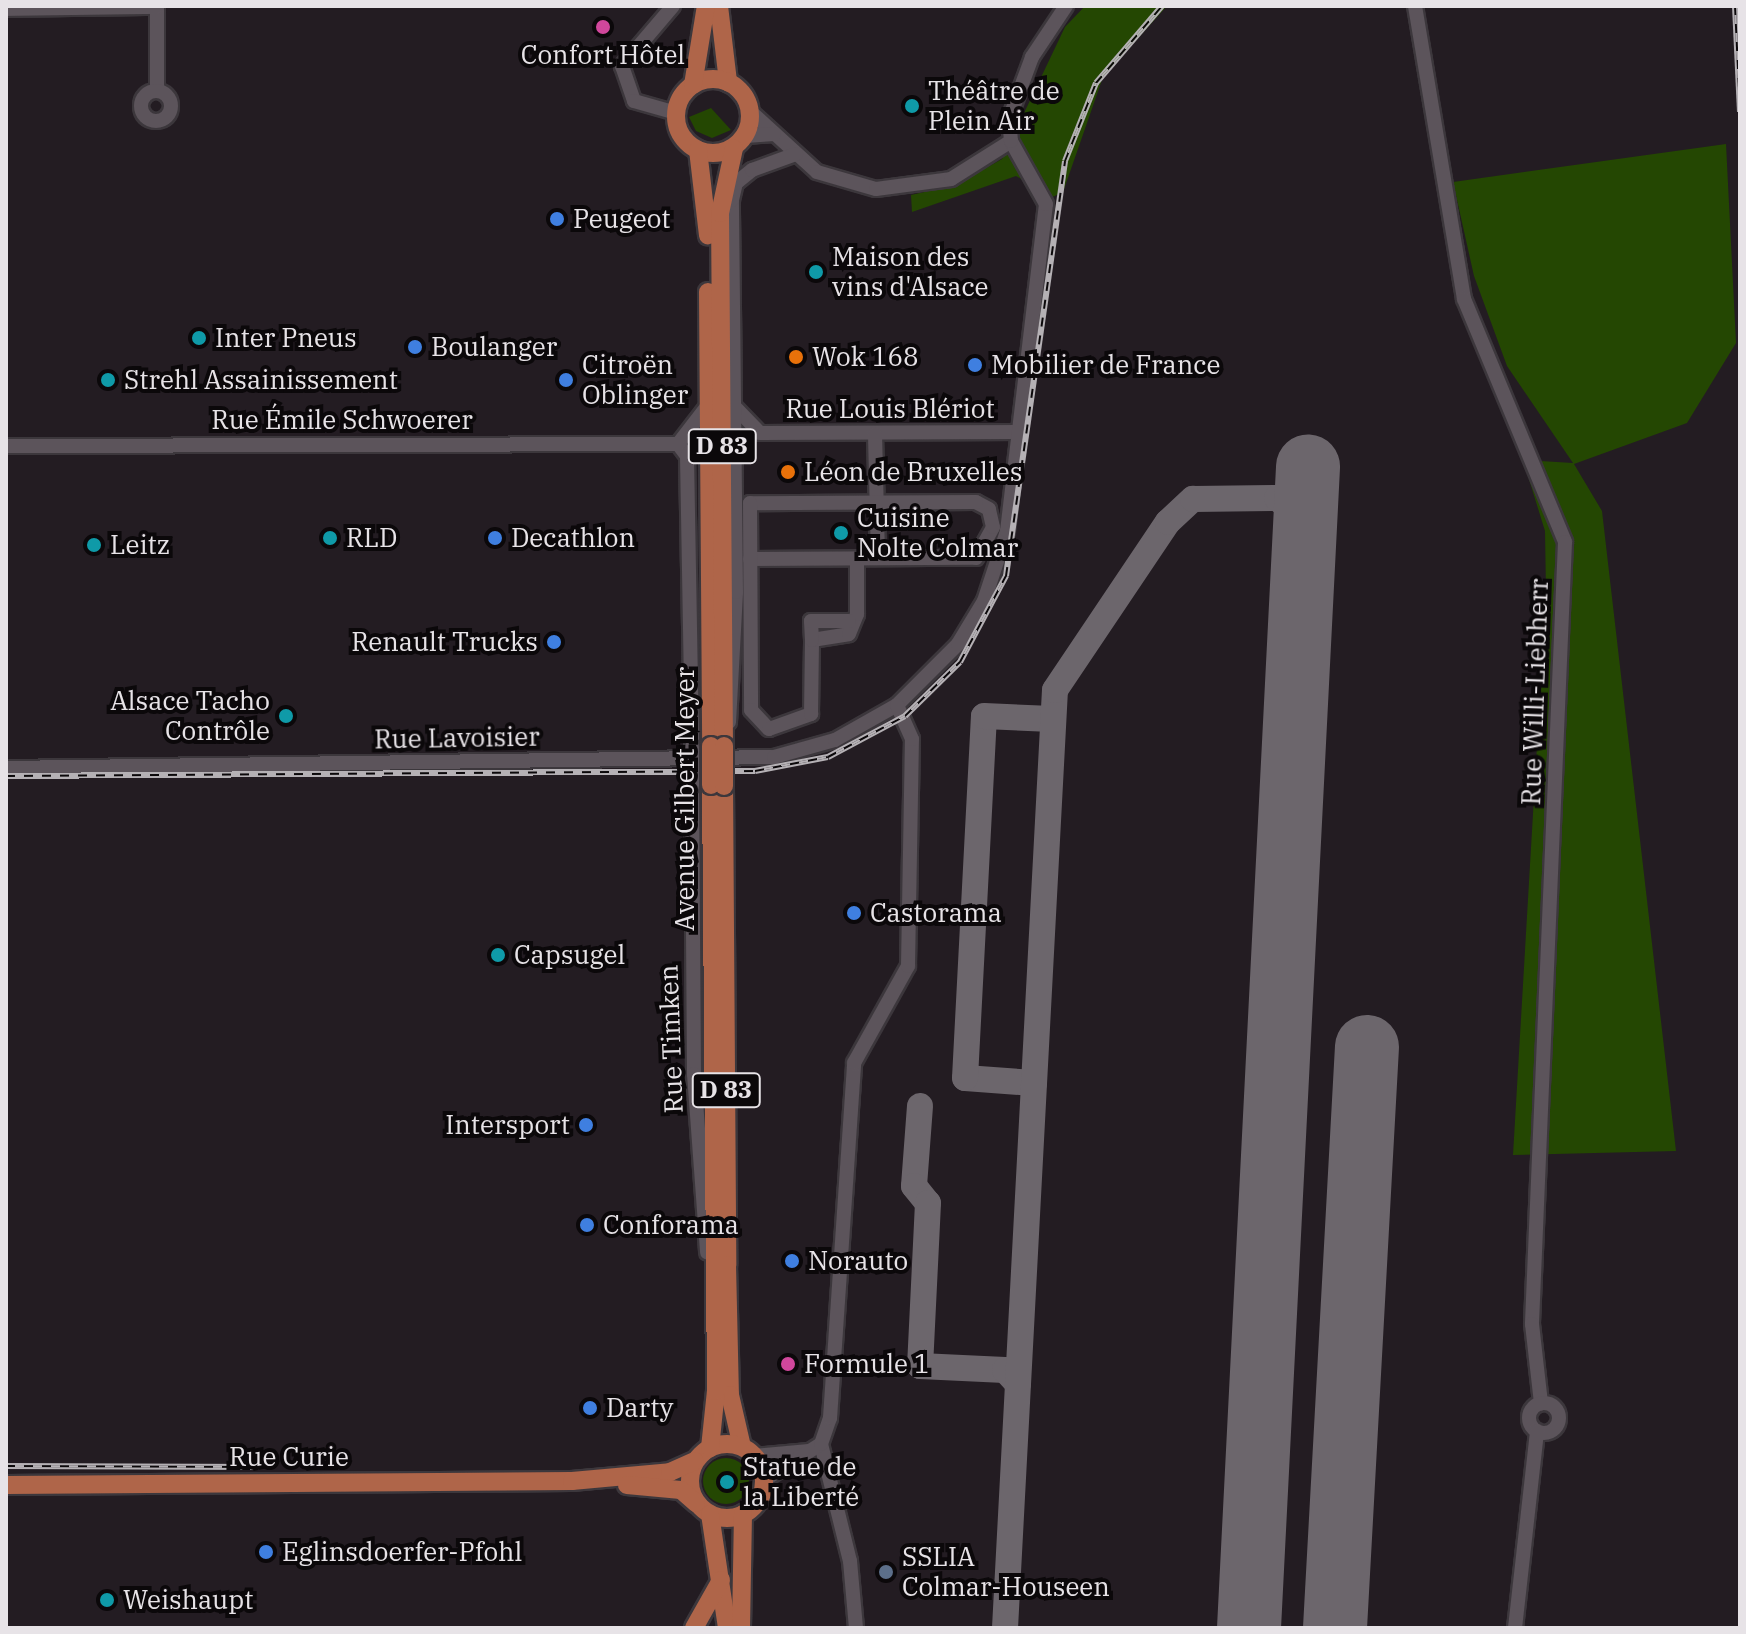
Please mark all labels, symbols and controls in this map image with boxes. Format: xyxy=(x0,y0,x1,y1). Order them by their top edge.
marker: Confort Hôtel xyxy=(594,18,612,36)
place label: Confort Hôtel xyxy=(521,39,685,71)
place label: Théâtre de Plein Air xyxy=(928,75,1060,136)
marker: Théâtre de Plein Air xyxy=(903,97,921,115)
place label: Peugeot xyxy=(573,203,671,235)
marker: Peugeot xyxy=(548,210,566,228)
place label: Maison des vins d'Alsace xyxy=(832,241,988,302)
marker: Maison des vins d'Alsace xyxy=(807,263,825,281)
place label: Inter Pneus xyxy=(215,322,357,354)
marker: Inter Pneus xyxy=(190,329,208,347)
place label: Boulanger xyxy=(431,331,557,363)
marker: Boulanger xyxy=(406,338,424,356)
place label: Wok 168 xyxy=(812,341,919,373)
marker: Wok 168 xyxy=(787,348,805,366)
place label: Citroën Oblinger xyxy=(582,349,688,410)
place label: Mobilier de France xyxy=(991,349,1220,381)
marker: Mobilier de France xyxy=(966,356,984,374)
place label: Strehl Assainissement xyxy=(124,364,398,396)
marker: Strehl Assainissement xyxy=(99,371,117,389)
marker: Citroën Oblinger xyxy=(557,371,575,389)
street label: Rue Louis Blériot xyxy=(785,393,995,425)
street label: Rue Émile Schwoerer xyxy=(211,404,473,436)
road number: D 83 xyxy=(686,426,758,466)
place label: Léon de Bruxelles xyxy=(804,456,1022,488)
marker: Léon de Bruxelles xyxy=(779,463,797,481)
place label: Cuisine Nolte Colmar xyxy=(857,502,1018,564)
place label: RLD xyxy=(346,522,397,554)
place label: Decathlon xyxy=(511,522,635,554)
marker: Cuisine Nolte Colmar xyxy=(832,524,850,542)
place label: Leitz xyxy=(110,529,170,561)
marker: RLD xyxy=(321,529,339,547)
marker: Decathlon xyxy=(486,529,504,547)
marker: Leitz xyxy=(85,536,103,554)
street label: Rue Willi-Liebherr xyxy=(1515,578,1555,806)
place label: Renault Trucks xyxy=(351,626,538,658)
marker: Renault Trucks xyxy=(545,633,563,651)
street label: Avenue Gilbert Meyer xyxy=(669,667,701,931)
place label: Alsace Tacho Contrôle xyxy=(110,685,270,746)
marker: Alsace Tacho Contrôle xyxy=(277,707,295,725)
street label: Rue Lavoisier xyxy=(374,721,540,755)
place label: Castorama xyxy=(870,897,1002,929)
marker: Castorama xyxy=(845,904,863,922)
place label: Capsugel xyxy=(514,939,625,971)
marker: Capsugel xyxy=(489,946,507,964)
street label: Rue Timken xyxy=(653,964,689,1114)
road number: D 83 xyxy=(690,1070,762,1110)
place label: Intersport xyxy=(445,1109,570,1141)
marker: Intersport xyxy=(577,1116,595,1134)
place label: Conforama xyxy=(603,1209,739,1241)
marker: Conforama xyxy=(578,1216,596,1234)
place label: Norauto xyxy=(808,1245,908,1277)
marker: Norauto xyxy=(783,1252,801,1270)
place label: Formule 1 xyxy=(804,1348,930,1380)
marker: Formule 1 xyxy=(779,1355,797,1373)
place label: Darty xyxy=(606,1392,673,1424)
marker: Darty xyxy=(581,1399,599,1417)
street label: Rue Curie xyxy=(229,1441,349,1473)
place label: Statue de la Liberté xyxy=(743,1451,859,1512)
marker: Statue de la Liberté xyxy=(718,1473,736,1491)
place label: Eglinsdoerfer-Pfohl xyxy=(282,1536,522,1568)
place label: SSLIA Colmar-Houseen xyxy=(902,1541,1110,1602)
marker: Eglinsdoerfer-Pfohl xyxy=(257,1543,275,1561)
marker: SSLIA Colmar-Houseen xyxy=(877,1563,895,1581)
place label: Weishaupt xyxy=(123,1584,253,1616)
marker: Weishaupt xyxy=(98,1591,116,1609)

